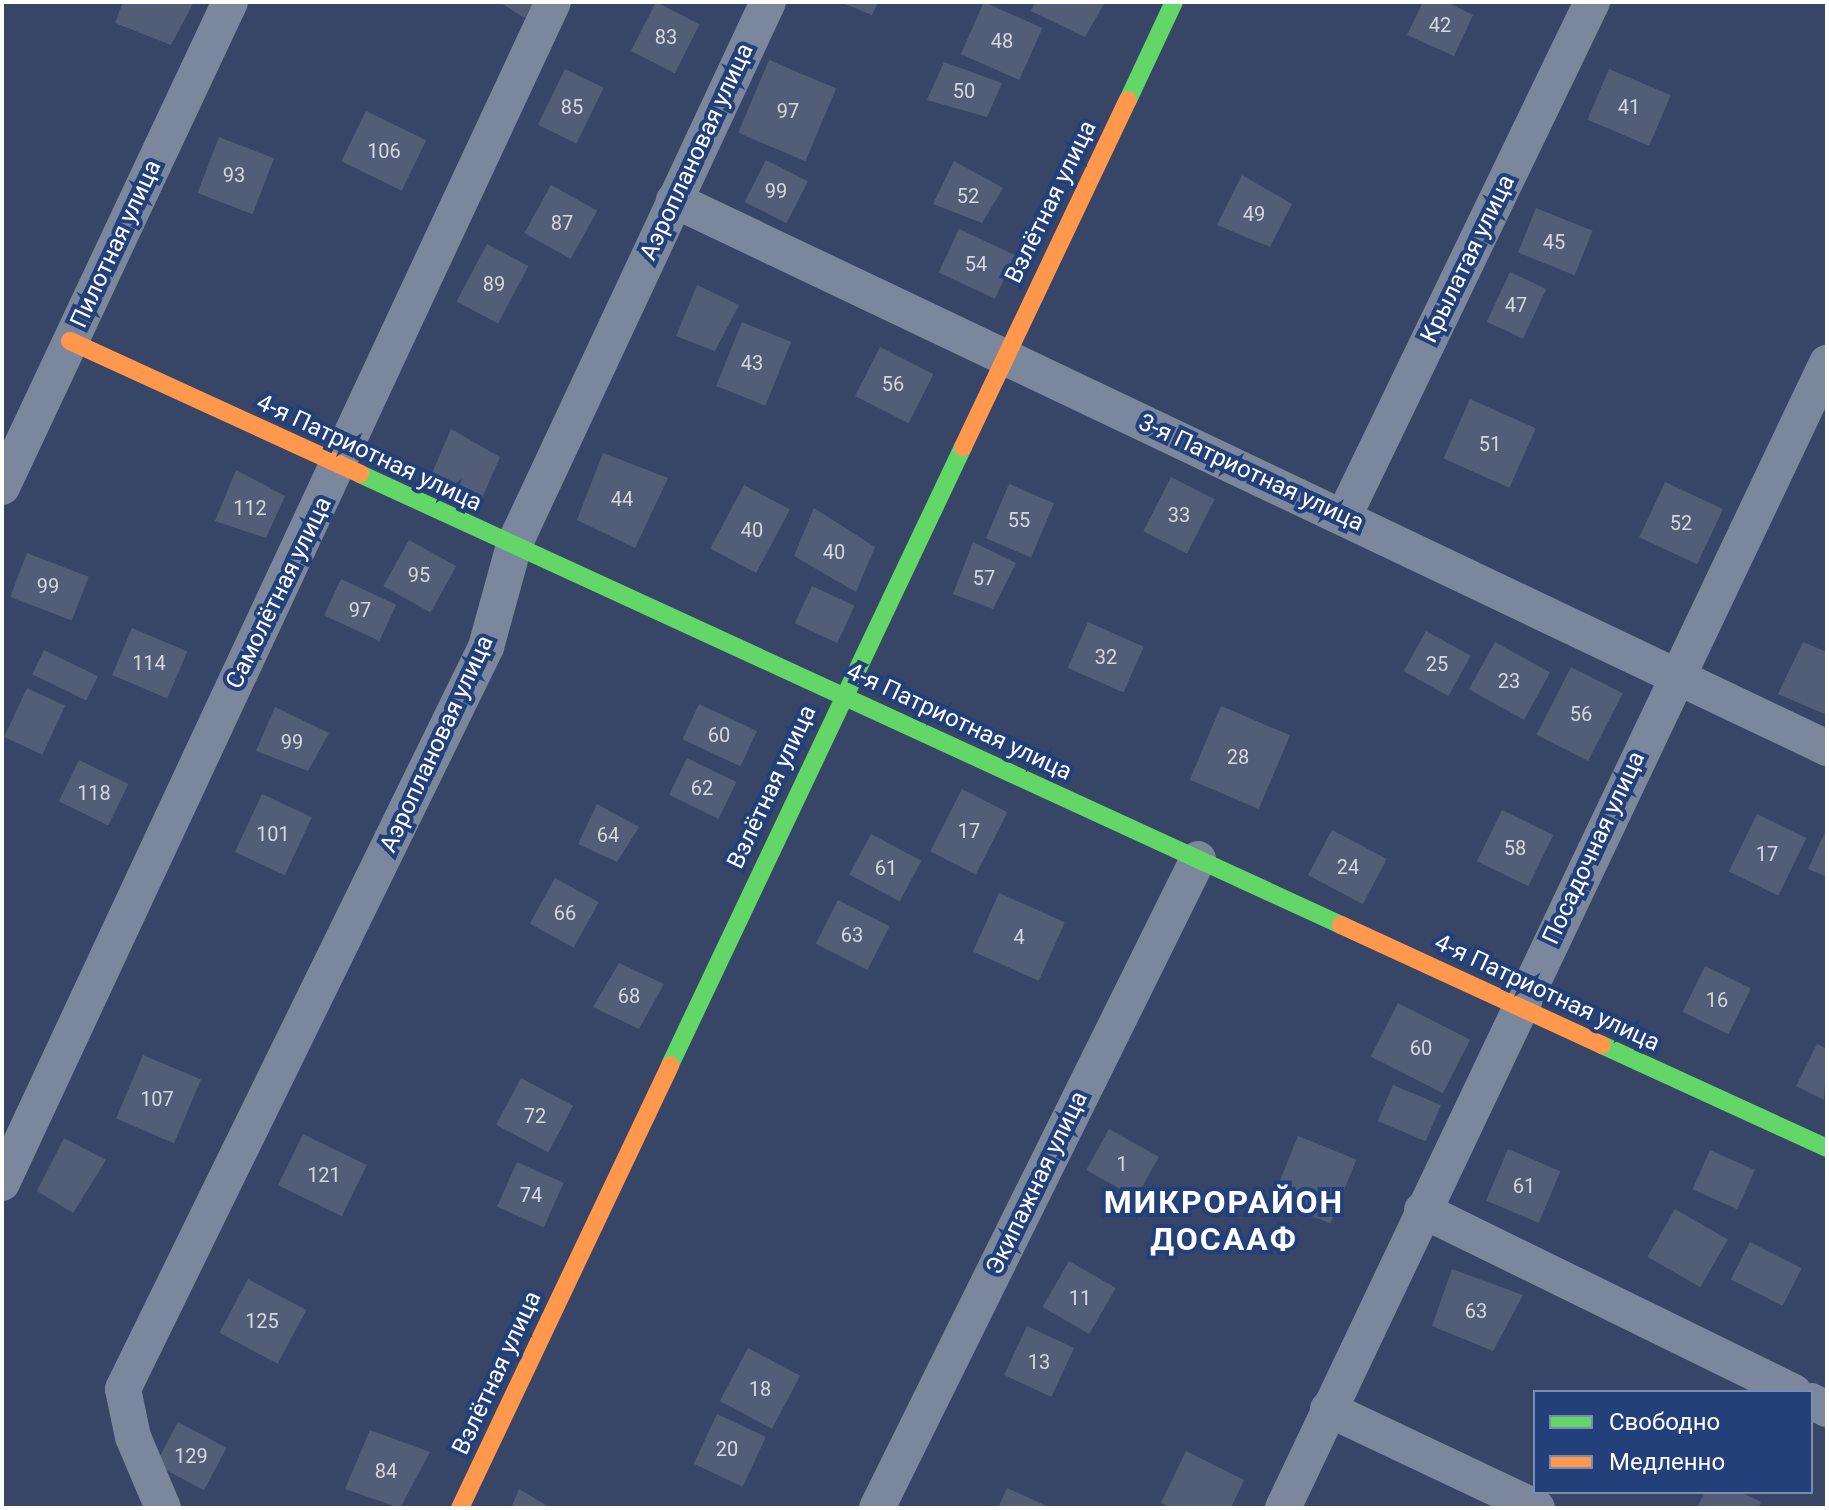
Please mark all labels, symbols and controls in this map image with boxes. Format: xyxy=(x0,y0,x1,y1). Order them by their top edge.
house number: 42 xyxy=(1429,13,1451,37)
house number: 83 xyxy=(655,25,677,49)
house number: 48 xyxy=(991,29,1013,53)
street label: Аэроплановая улица xyxy=(634,39,760,265)
house number: 50 xyxy=(953,79,975,103)
house number: 85 xyxy=(561,95,583,119)
house number: 41 xyxy=(1618,95,1640,119)
house number: 97 xyxy=(777,99,799,123)
street label: Взлётная улица xyxy=(999,116,1103,288)
house number: 106 xyxy=(367,139,401,163)
street label: Пилотная улица xyxy=(65,156,167,332)
house number: 93 xyxy=(223,163,245,187)
street label: Крылатая улица xyxy=(1415,170,1521,348)
house number: 99 xyxy=(765,179,787,203)
house number: 52 xyxy=(957,184,979,208)
house number: 49 xyxy=(1243,202,1265,226)
house number: 87 xyxy=(551,211,573,235)
house number: 45 xyxy=(1543,230,1565,254)
house number: 54 xyxy=(965,252,987,276)
house number: 89 xyxy=(483,272,505,296)
house number: 47 xyxy=(1505,293,1527,317)
house number: 43 xyxy=(741,351,763,375)
house number: 56 xyxy=(882,372,904,396)
street label: 4-я Патриотная улица xyxy=(252,388,486,518)
street label: 3-я Патриотная улица xyxy=(1134,408,1368,538)
house number: 51 xyxy=(1479,432,1501,456)
house number: 44 xyxy=(611,487,633,511)
street label: Самолётная улица xyxy=(220,492,338,694)
house number: 112 xyxy=(233,496,267,520)
house number: 33 xyxy=(1168,503,1190,527)
house number: 55 xyxy=(1008,508,1030,532)
house number: 52 xyxy=(1670,511,1692,535)
house number: 40 xyxy=(741,518,763,542)
house number: 40 xyxy=(823,540,845,564)
house number: 95 xyxy=(408,563,430,587)
house number: 57 xyxy=(973,566,995,590)
house number: 99 xyxy=(37,574,59,598)
house number: 97 xyxy=(349,598,371,622)
street label: Аэроплановая улица xyxy=(374,631,500,857)
house number: 32 xyxy=(1095,645,1117,669)
house number: 114 xyxy=(132,651,166,675)
house number: 25 xyxy=(1426,652,1448,676)
street label: 4-я Патриотная улица xyxy=(842,657,1076,787)
house number: 23 xyxy=(1498,669,1520,693)
street label: Взлётная улица xyxy=(722,701,822,873)
house number: 56 xyxy=(1570,702,1592,726)
house number: 60 xyxy=(708,723,730,747)
house number: 99 xyxy=(281,730,303,754)
house number: 28 xyxy=(1227,745,1249,769)
street label: Посадочная улица xyxy=(1537,747,1651,949)
house number: 62 xyxy=(691,776,713,800)
house number: 118 xyxy=(77,781,111,805)
house number: 17 xyxy=(958,819,980,843)
house number: 101 xyxy=(256,822,290,846)
house number: 64 xyxy=(597,823,619,847)
house number: 58 xyxy=(1504,836,1526,860)
house number: 17 xyxy=(1756,842,1778,866)
house number: 24 xyxy=(1337,855,1359,879)
house number: 61 xyxy=(875,856,897,880)
house number: 66 xyxy=(554,901,576,925)
house number: 63 xyxy=(841,923,863,947)
house number: 4 xyxy=(1013,925,1025,949)
street label: 4-я Патриотная улица xyxy=(1430,928,1664,1058)
house number: 68 xyxy=(618,984,640,1008)
house number: 16 xyxy=(1706,988,1728,1012)
house number: 60 xyxy=(1410,1036,1432,1060)
house number: 107 xyxy=(140,1087,174,1111)
street label: Экипажная улица xyxy=(980,1087,1094,1279)
house number: 72 xyxy=(524,1104,546,1128)
house number: 1 xyxy=(1116,1152,1128,1176)
house number: 121 xyxy=(307,1163,341,1187)
house number: 61 xyxy=(1513,1174,1535,1198)
house number: 74 xyxy=(520,1183,542,1207)
district label: МИКРОРАЙОН ДОСААФ xyxy=(1104,1184,1344,1259)
house number: 11 xyxy=(1069,1286,1091,1310)
street label: Взлётная улица xyxy=(447,1287,547,1459)
house number: 63 xyxy=(1465,1299,1487,1323)
house number: 125 xyxy=(245,1309,279,1333)
house number: 13 xyxy=(1028,1350,1050,1374)
house number: 18 xyxy=(749,1377,771,1401)
legend xyxy=(1533,1390,1813,1494)
text: Свободно xyxy=(1609,1408,1720,1436)
house number: 20 xyxy=(716,1437,738,1461)
house number: 129 xyxy=(174,1444,208,1468)
text: Медленно xyxy=(1609,1448,1725,1476)
house number: 84 xyxy=(375,1459,397,1483)

